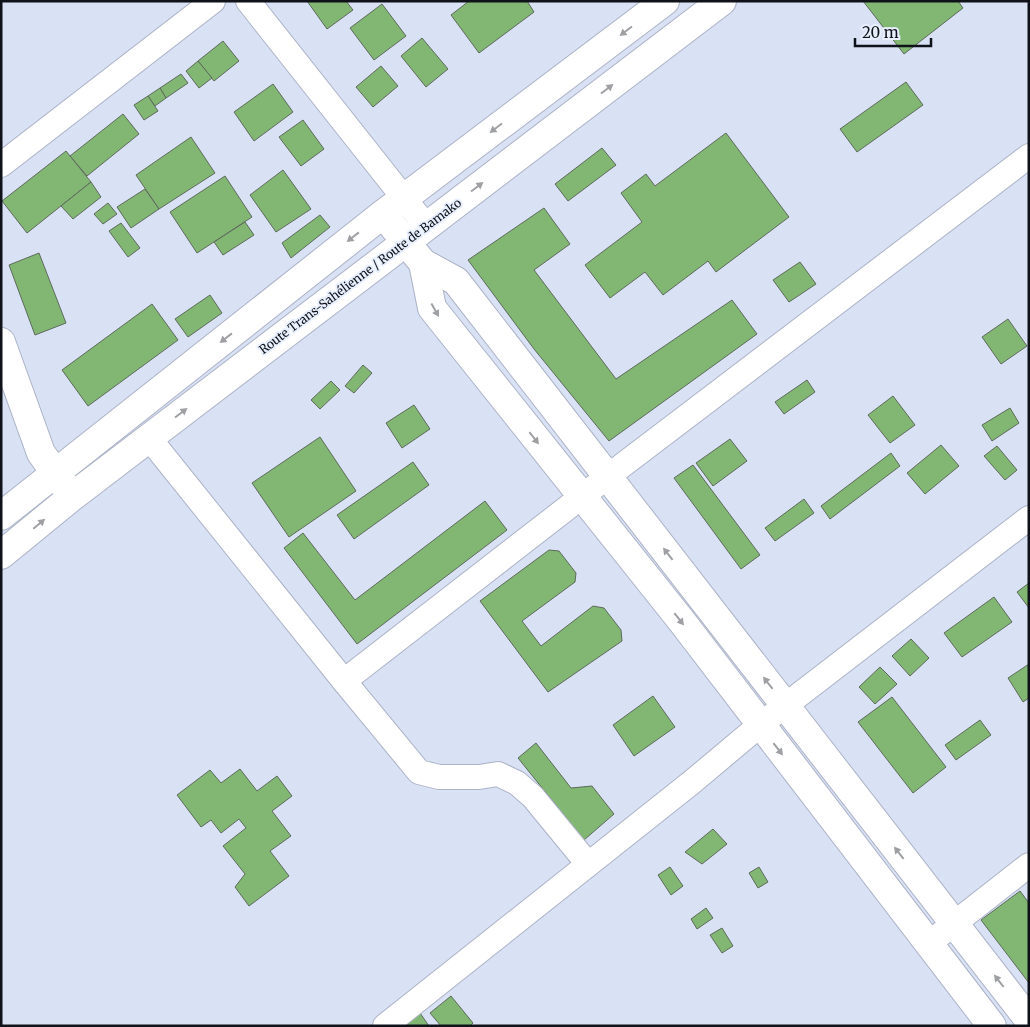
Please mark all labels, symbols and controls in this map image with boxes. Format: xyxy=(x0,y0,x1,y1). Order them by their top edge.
scale bar xyxy=(855,15,931,47)
text: 20 m xyxy=(862,23,899,42)
one-way arrow xyxy=(620,25,633,36)
one-way arrow xyxy=(600,84,613,94)
one-way arrow xyxy=(489,123,503,133)
one-way arrow xyxy=(470,182,483,193)
street label: Route Trans-Sahélienne / Route de Bamako xyxy=(256,195,464,357)
one-way arrow xyxy=(347,232,360,243)
one-way arrow xyxy=(430,303,439,316)
one-way arrow xyxy=(220,333,233,344)
one-way arrow xyxy=(174,408,187,419)
one-way arrow xyxy=(529,431,540,444)
one-way arrow xyxy=(32,518,45,529)
one-way arrow xyxy=(663,548,674,561)
one-way arrow xyxy=(674,613,685,626)
one-way arrow xyxy=(763,676,773,689)
one-way arrow xyxy=(773,742,783,756)
one-way arrow xyxy=(894,847,905,860)
one-way arrow xyxy=(993,975,1004,988)

